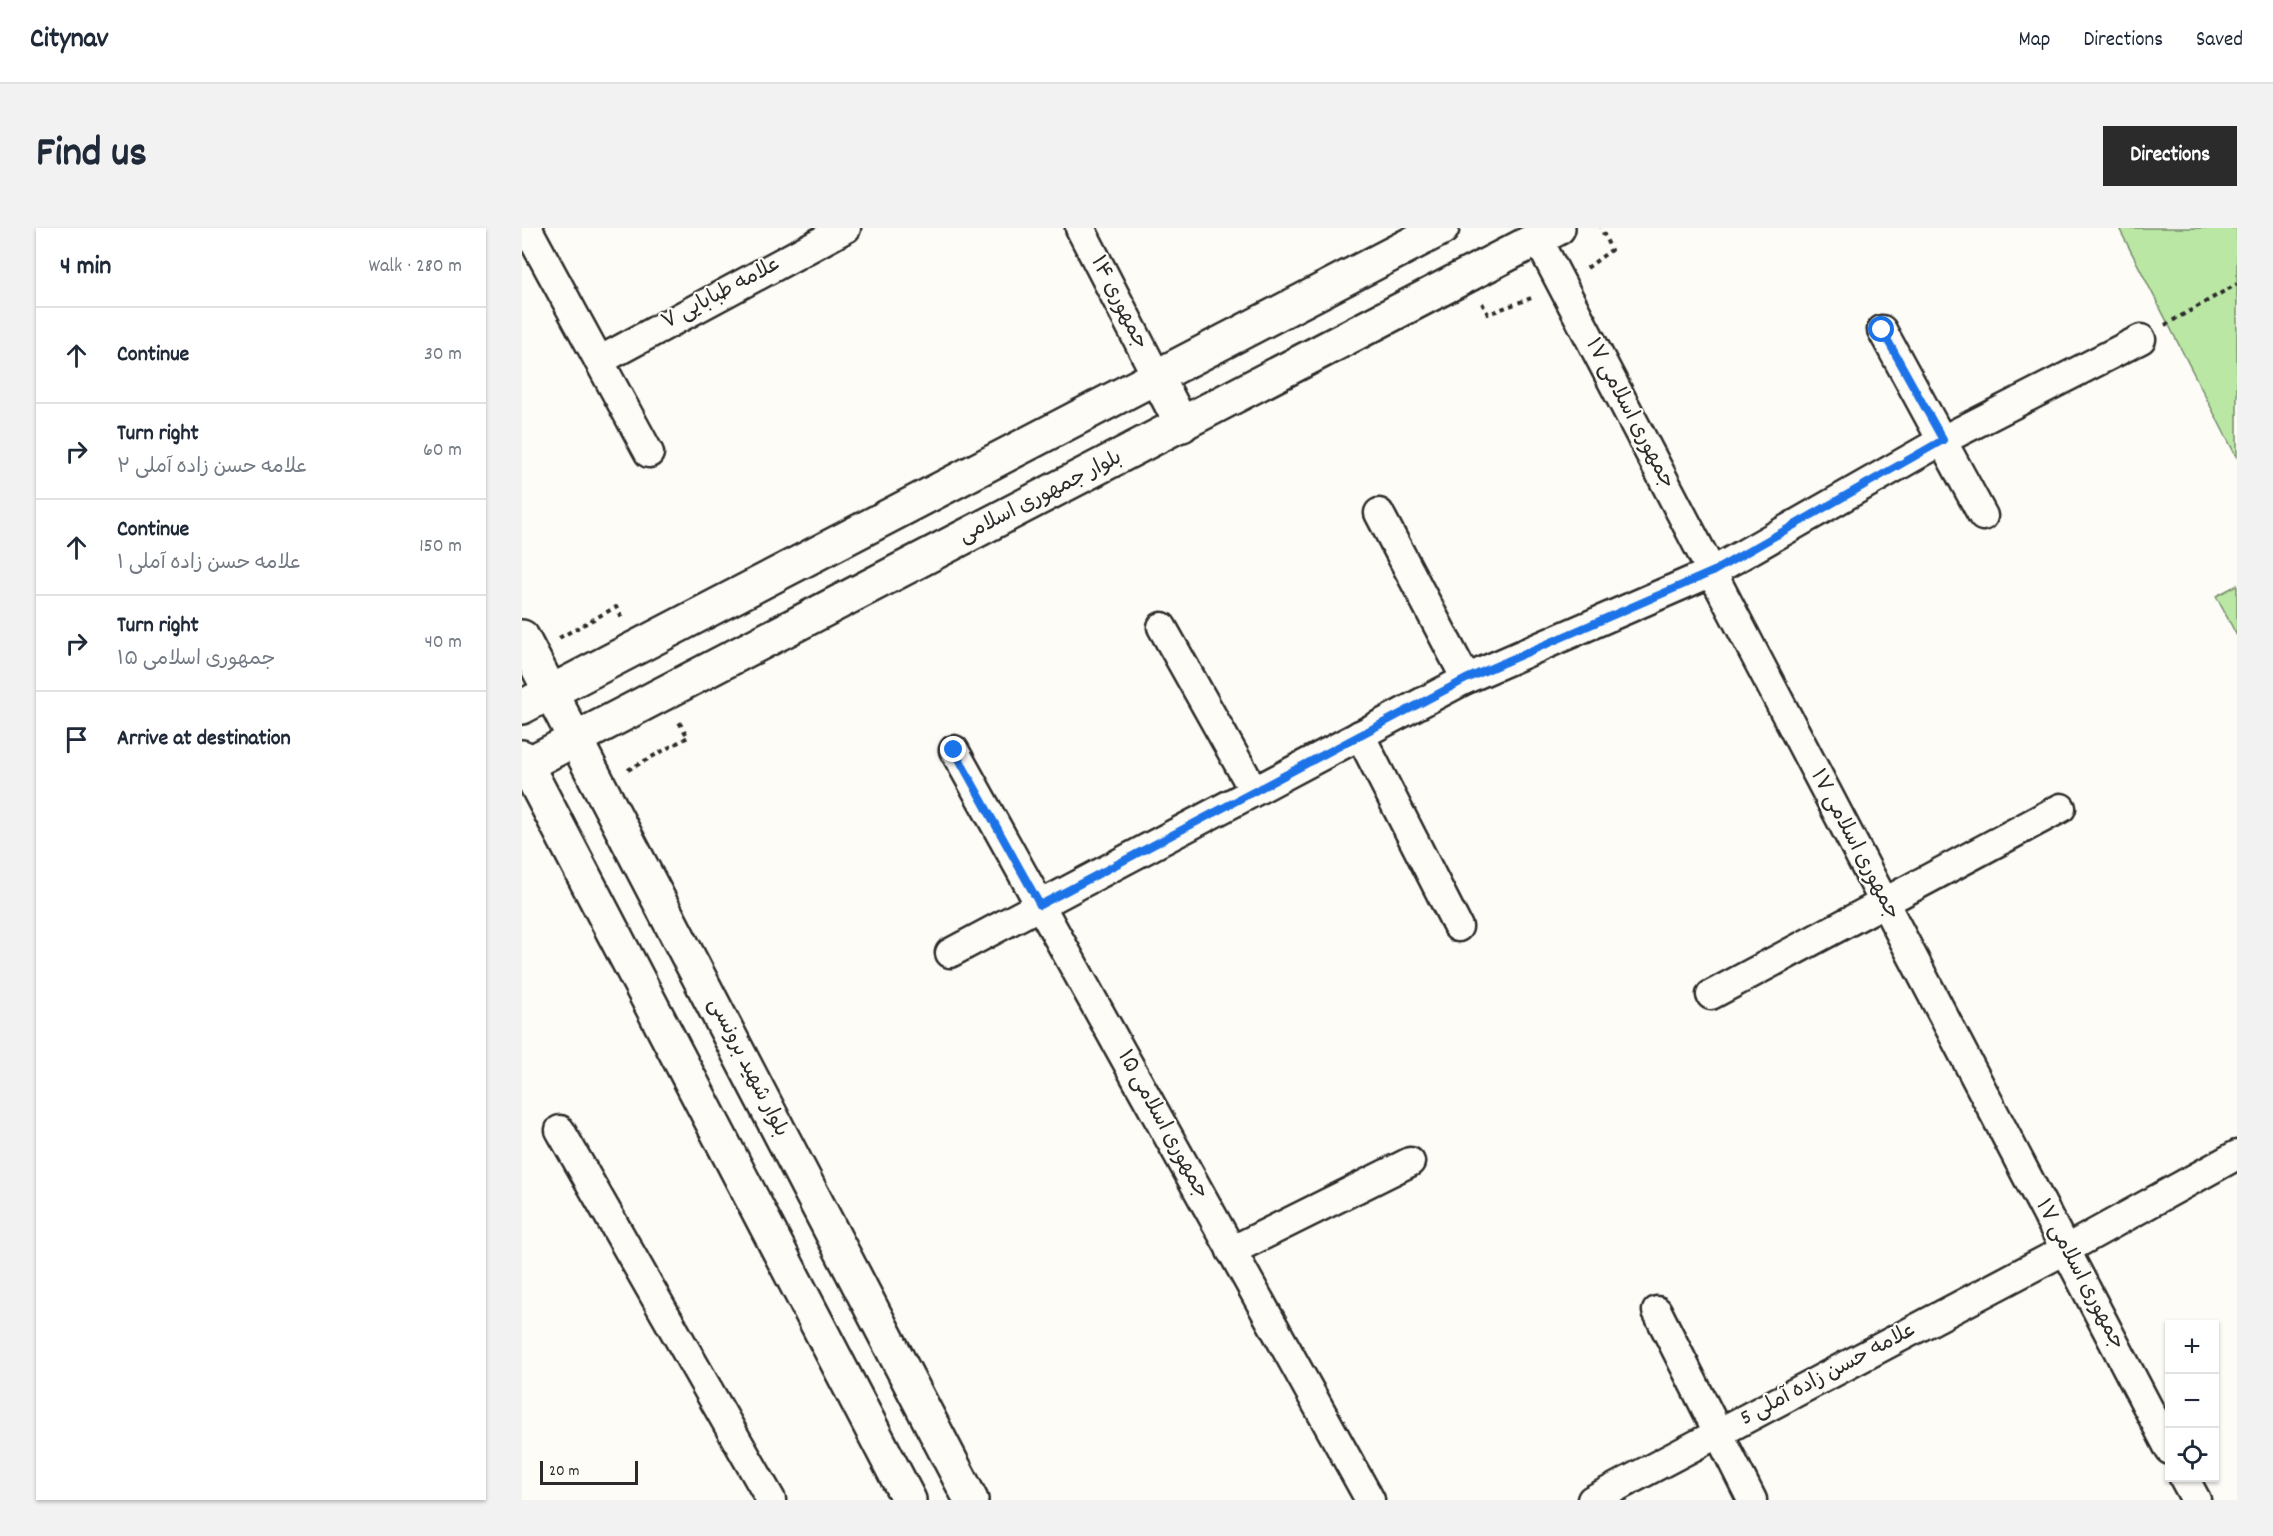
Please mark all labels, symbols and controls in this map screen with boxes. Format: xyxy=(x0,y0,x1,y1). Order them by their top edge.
text: Citynav xyxy=(30,21,108,61)
text: Map xyxy=(2019,26,2050,56)
text: Directions xyxy=(2083,26,2163,56)
text: Saved xyxy=(2196,26,2243,56)
text: Find us xyxy=(36,126,147,186)
button: Directions xyxy=(2103,126,2237,186)
text: 4 min xyxy=(60,249,111,286)
street label: علامه طبابایی ۷ xyxy=(657,250,787,338)
street label: جمهوری ۱۴ xyxy=(1082,251,1154,355)
text: Walk · 280 m xyxy=(368,253,462,281)
route start xyxy=(1868,316,1894,342)
street label: جمهوری اسلامی ۱۷ xyxy=(1577,333,1681,495)
icon: ahead xyxy=(60,339,93,372)
text: Continue xyxy=(117,340,189,371)
text: 30 m xyxy=(424,341,462,369)
text: Turn right xyxy=(117,419,199,450)
icon: right xyxy=(60,435,93,468)
text: 60 m xyxy=(423,437,462,465)
street label: بلوار جمهوری اسلامی xyxy=(954,444,1128,552)
text: علامه حسن زاده آملی ۲ xyxy=(117,454,308,482)
text: Continue xyxy=(117,515,189,546)
icon: ahead xyxy=(60,531,93,564)
text: 150 m xyxy=(419,533,462,561)
text: علامه حسن زاده آملی ۱ xyxy=(117,550,302,578)
text: Turn right xyxy=(117,611,199,642)
icon: right xyxy=(60,627,93,660)
text: 40 m xyxy=(424,629,462,657)
text: جمهوری اسلامی ۱۵ xyxy=(117,646,275,674)
icon: arrive xyxy=(60,723,93,756)
text: Arrive at destination xyxy=(117,724,291,755)
route end xyxy=(940,736,966,762)
street label: جمهوری اسلامی ۱۷ xyxy=(1802,764,1906,926)
street label: بلوار شهید برونسی xyxy=(699,993,795,1143)
street label: جمهوری اسلامی ۱۵ xyxy=(1109,1045,1215,1205)
street label: جمهوری اسلامی ۱۷ xyxy=(2027,1194,2131,1356)
street label: علامه حسن زاده آملی 5 xyxy=(1735,1316,1923,1434)
map controls xyxy=(2165,1320,2219,1482)
button: + xyxy=(2165,1320,2219,1374)
button: − xyxy=(2165,1374,2219,1428)
button: locate xyxy=(2165,1428,2219,1482)
scale bar xyxy=(540,1458,638,1486)
text: 20 m xyxy=(549,1460,579,1483)

